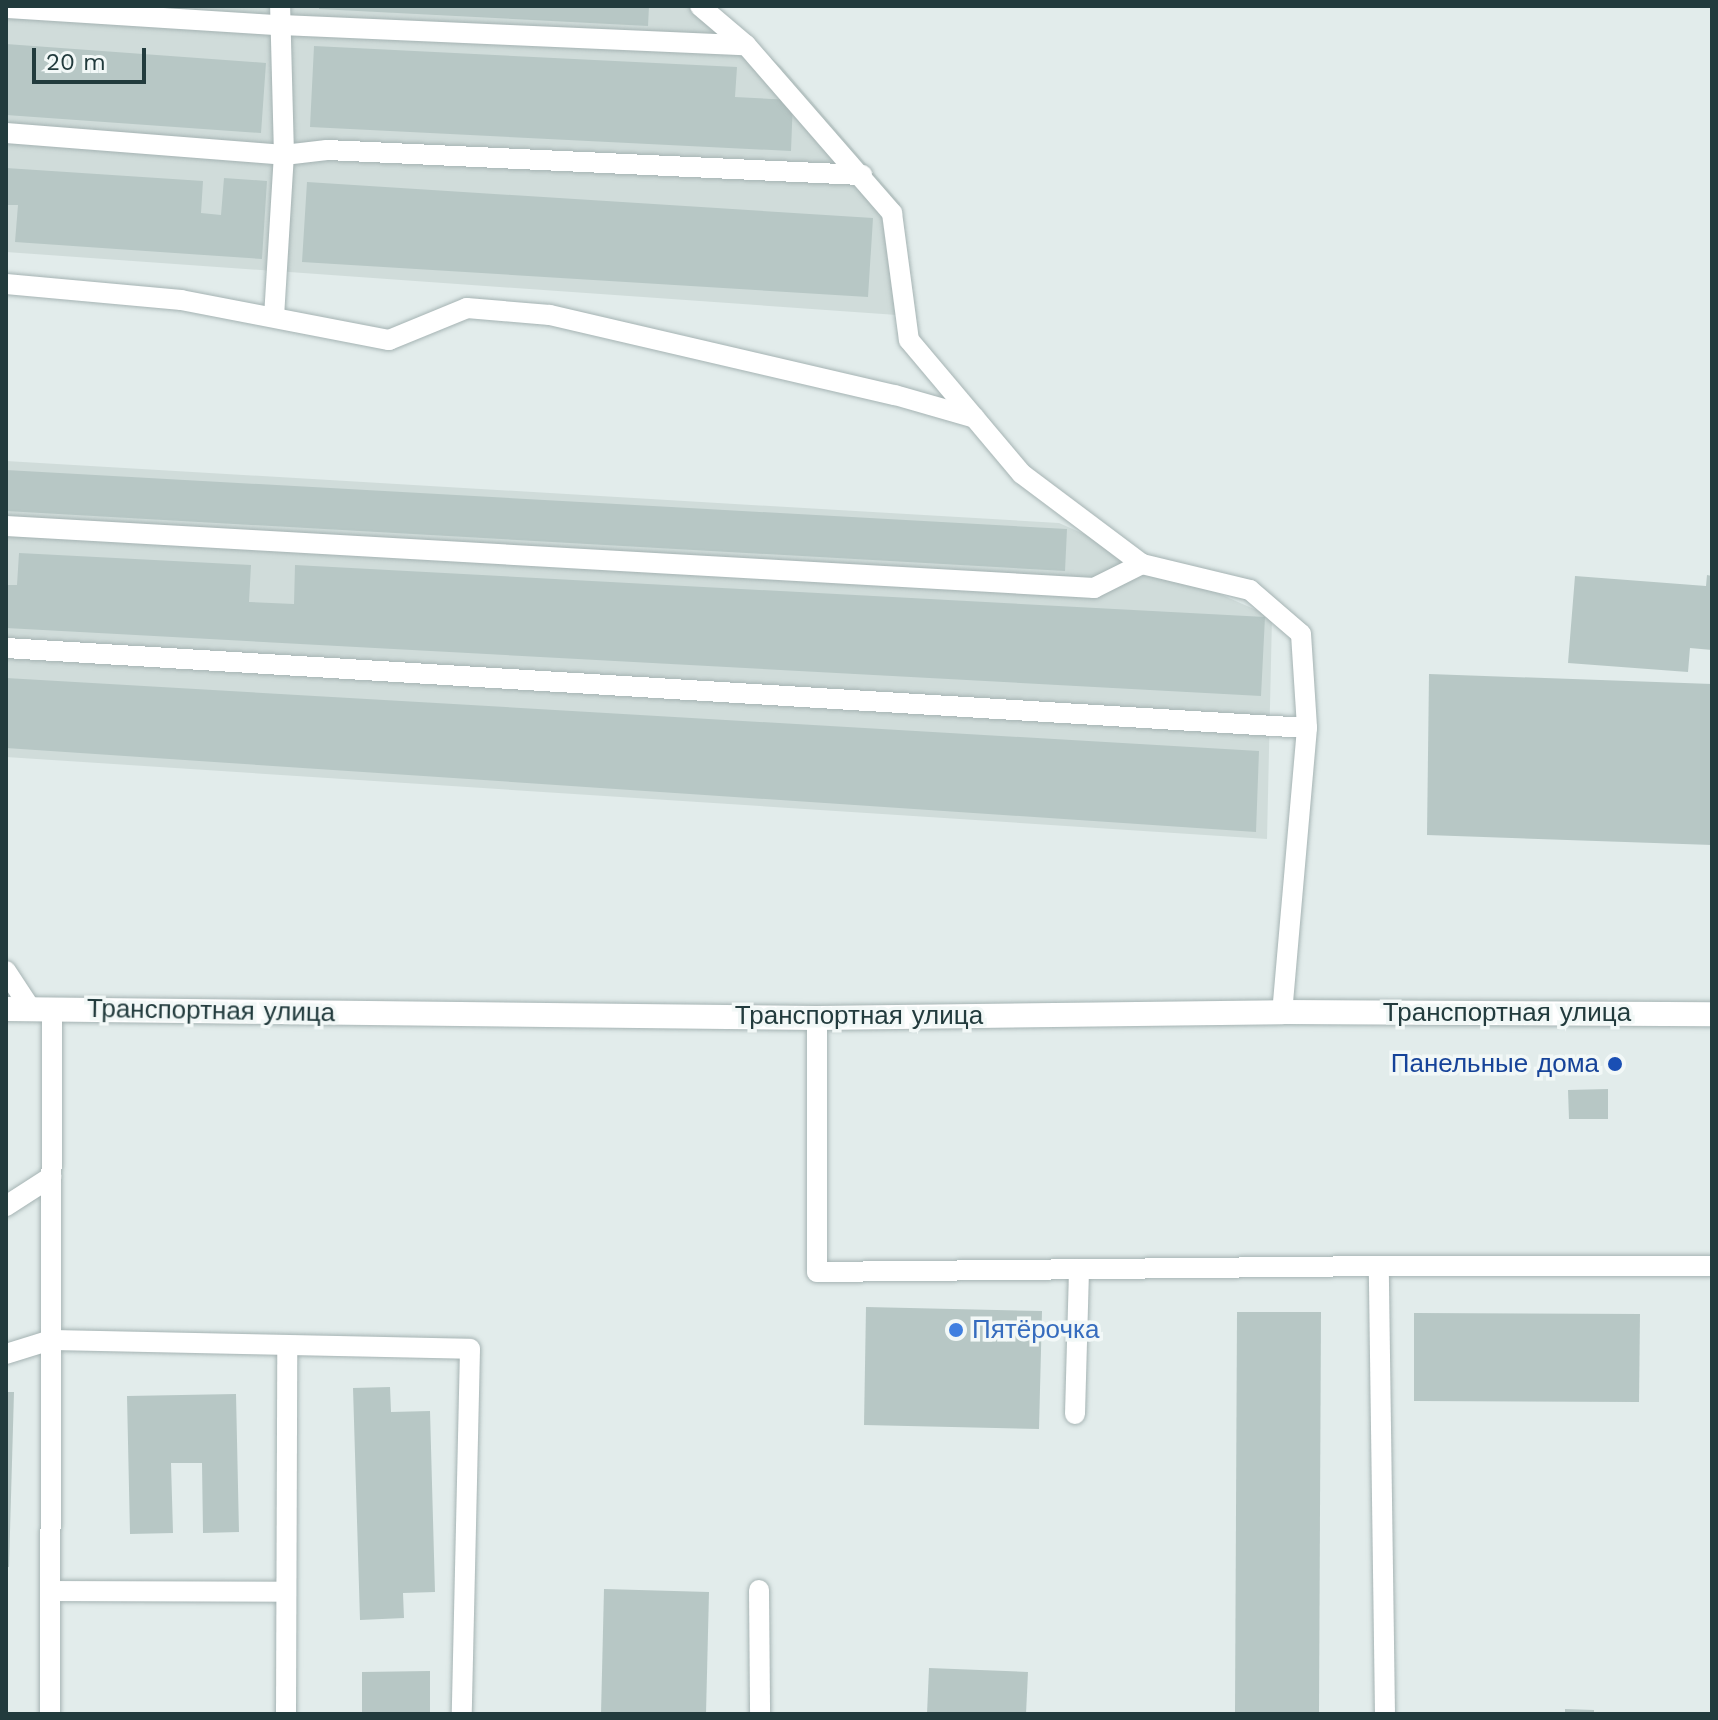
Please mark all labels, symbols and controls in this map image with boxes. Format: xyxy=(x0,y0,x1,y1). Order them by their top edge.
scale bar xyxy=(36,32,150,82)
text: 20 m xyxy=(46,48,106,76)
street label: Транспортная улица xyxy=(87,993,335,1029)
street label: Транспортная улица xyxy=(1383,997,1631,1029)
street label: Транспортная улица xyxy=(735,1000,983,1032)
place label: Панельные дома xyxy=(1391,1048,1599,1080)
marker: Панельные дома xyxy=(1606,1055,1624,1073)
place label: Пятёрочка xyxy=(972,1314,1099,1346)
marker: Пятёрочка xyxy=(947,1321,965,1339)

